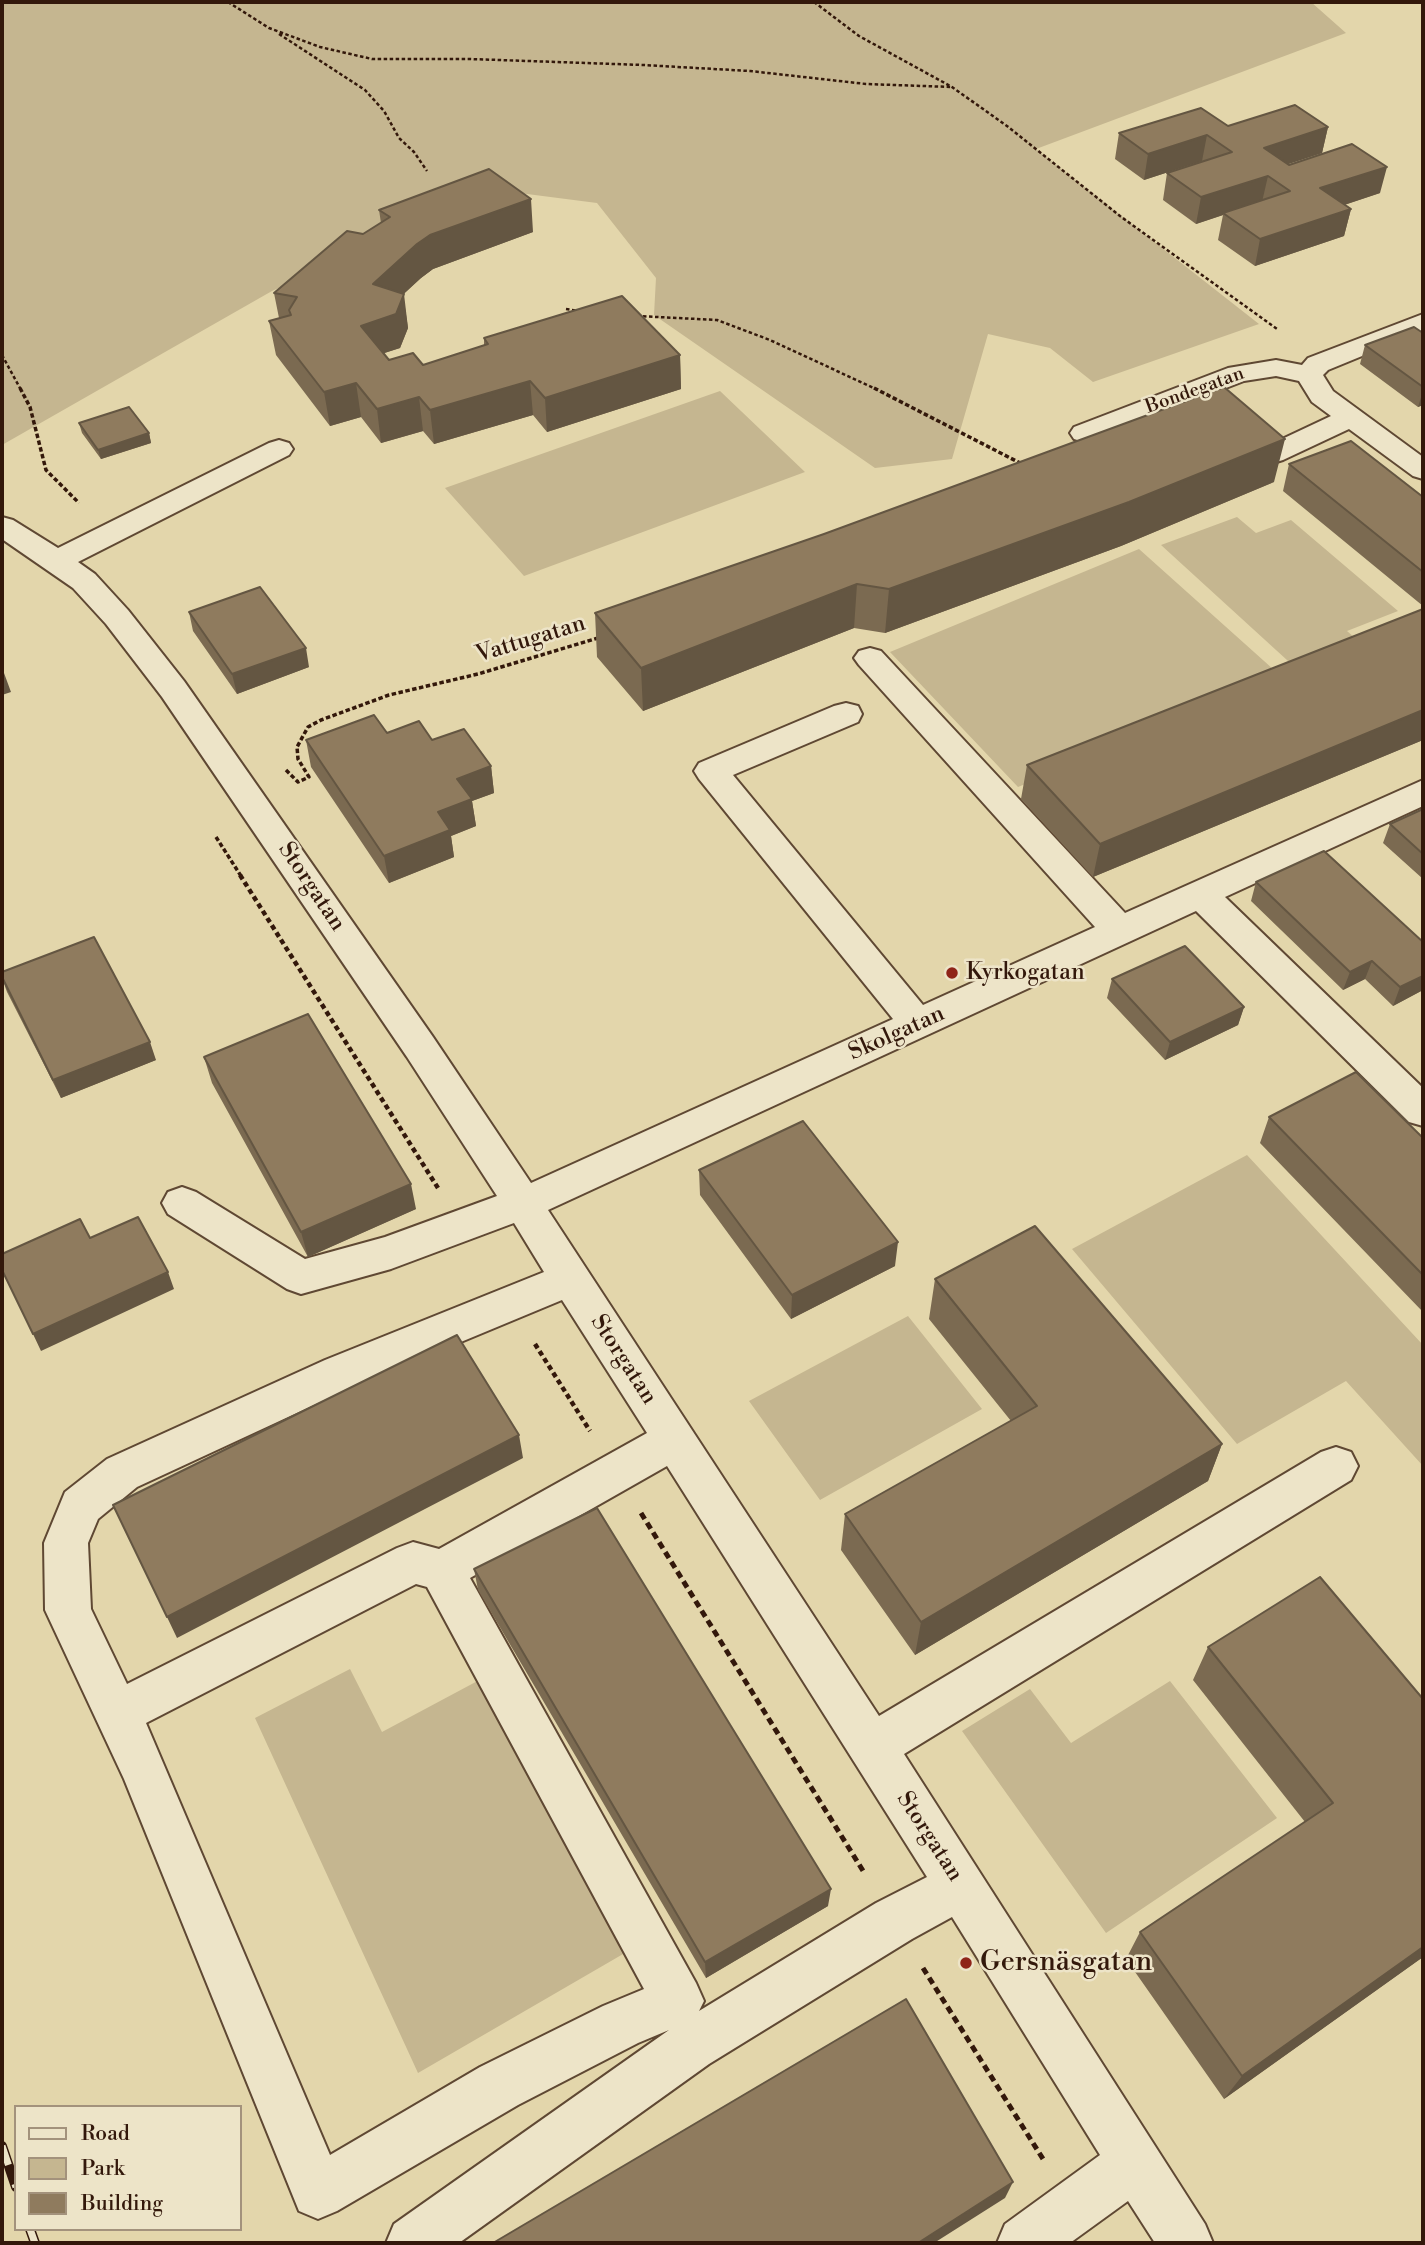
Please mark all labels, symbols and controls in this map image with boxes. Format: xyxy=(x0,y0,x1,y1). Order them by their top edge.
street label: Bondegatan xyxy=(1143,363,1247,419)
street label: Vattugatan xyxy=(473,610,589,670)
street label: Storgatan xyxy=(271,837,351,937)
place label: Kyrkogatan xyxy=(966,959,1085,987)
marker: Kyrkogatan xyxy=(944,965,960,981)
street label: Skolgatan xyxy=(845,1001,949,1067)
street label: Storgatan xyxy=(584,1310,662,1410)
street label: Storgatan xyxy=(890,1787,968,1887)
place label: Gersnäsgatan xyxy=(980,1946,1152,1980)
marker: Gersnäsgatan xyxy=(958,1955,974,1971)
legend xyxy=(14,2105,242,2231)
text: Road xyxy=(81,2121,130,2147)
text: Park xyxy=(81,2156,125,2182)
text: Building xyxy=(81,2191,163,2217)

